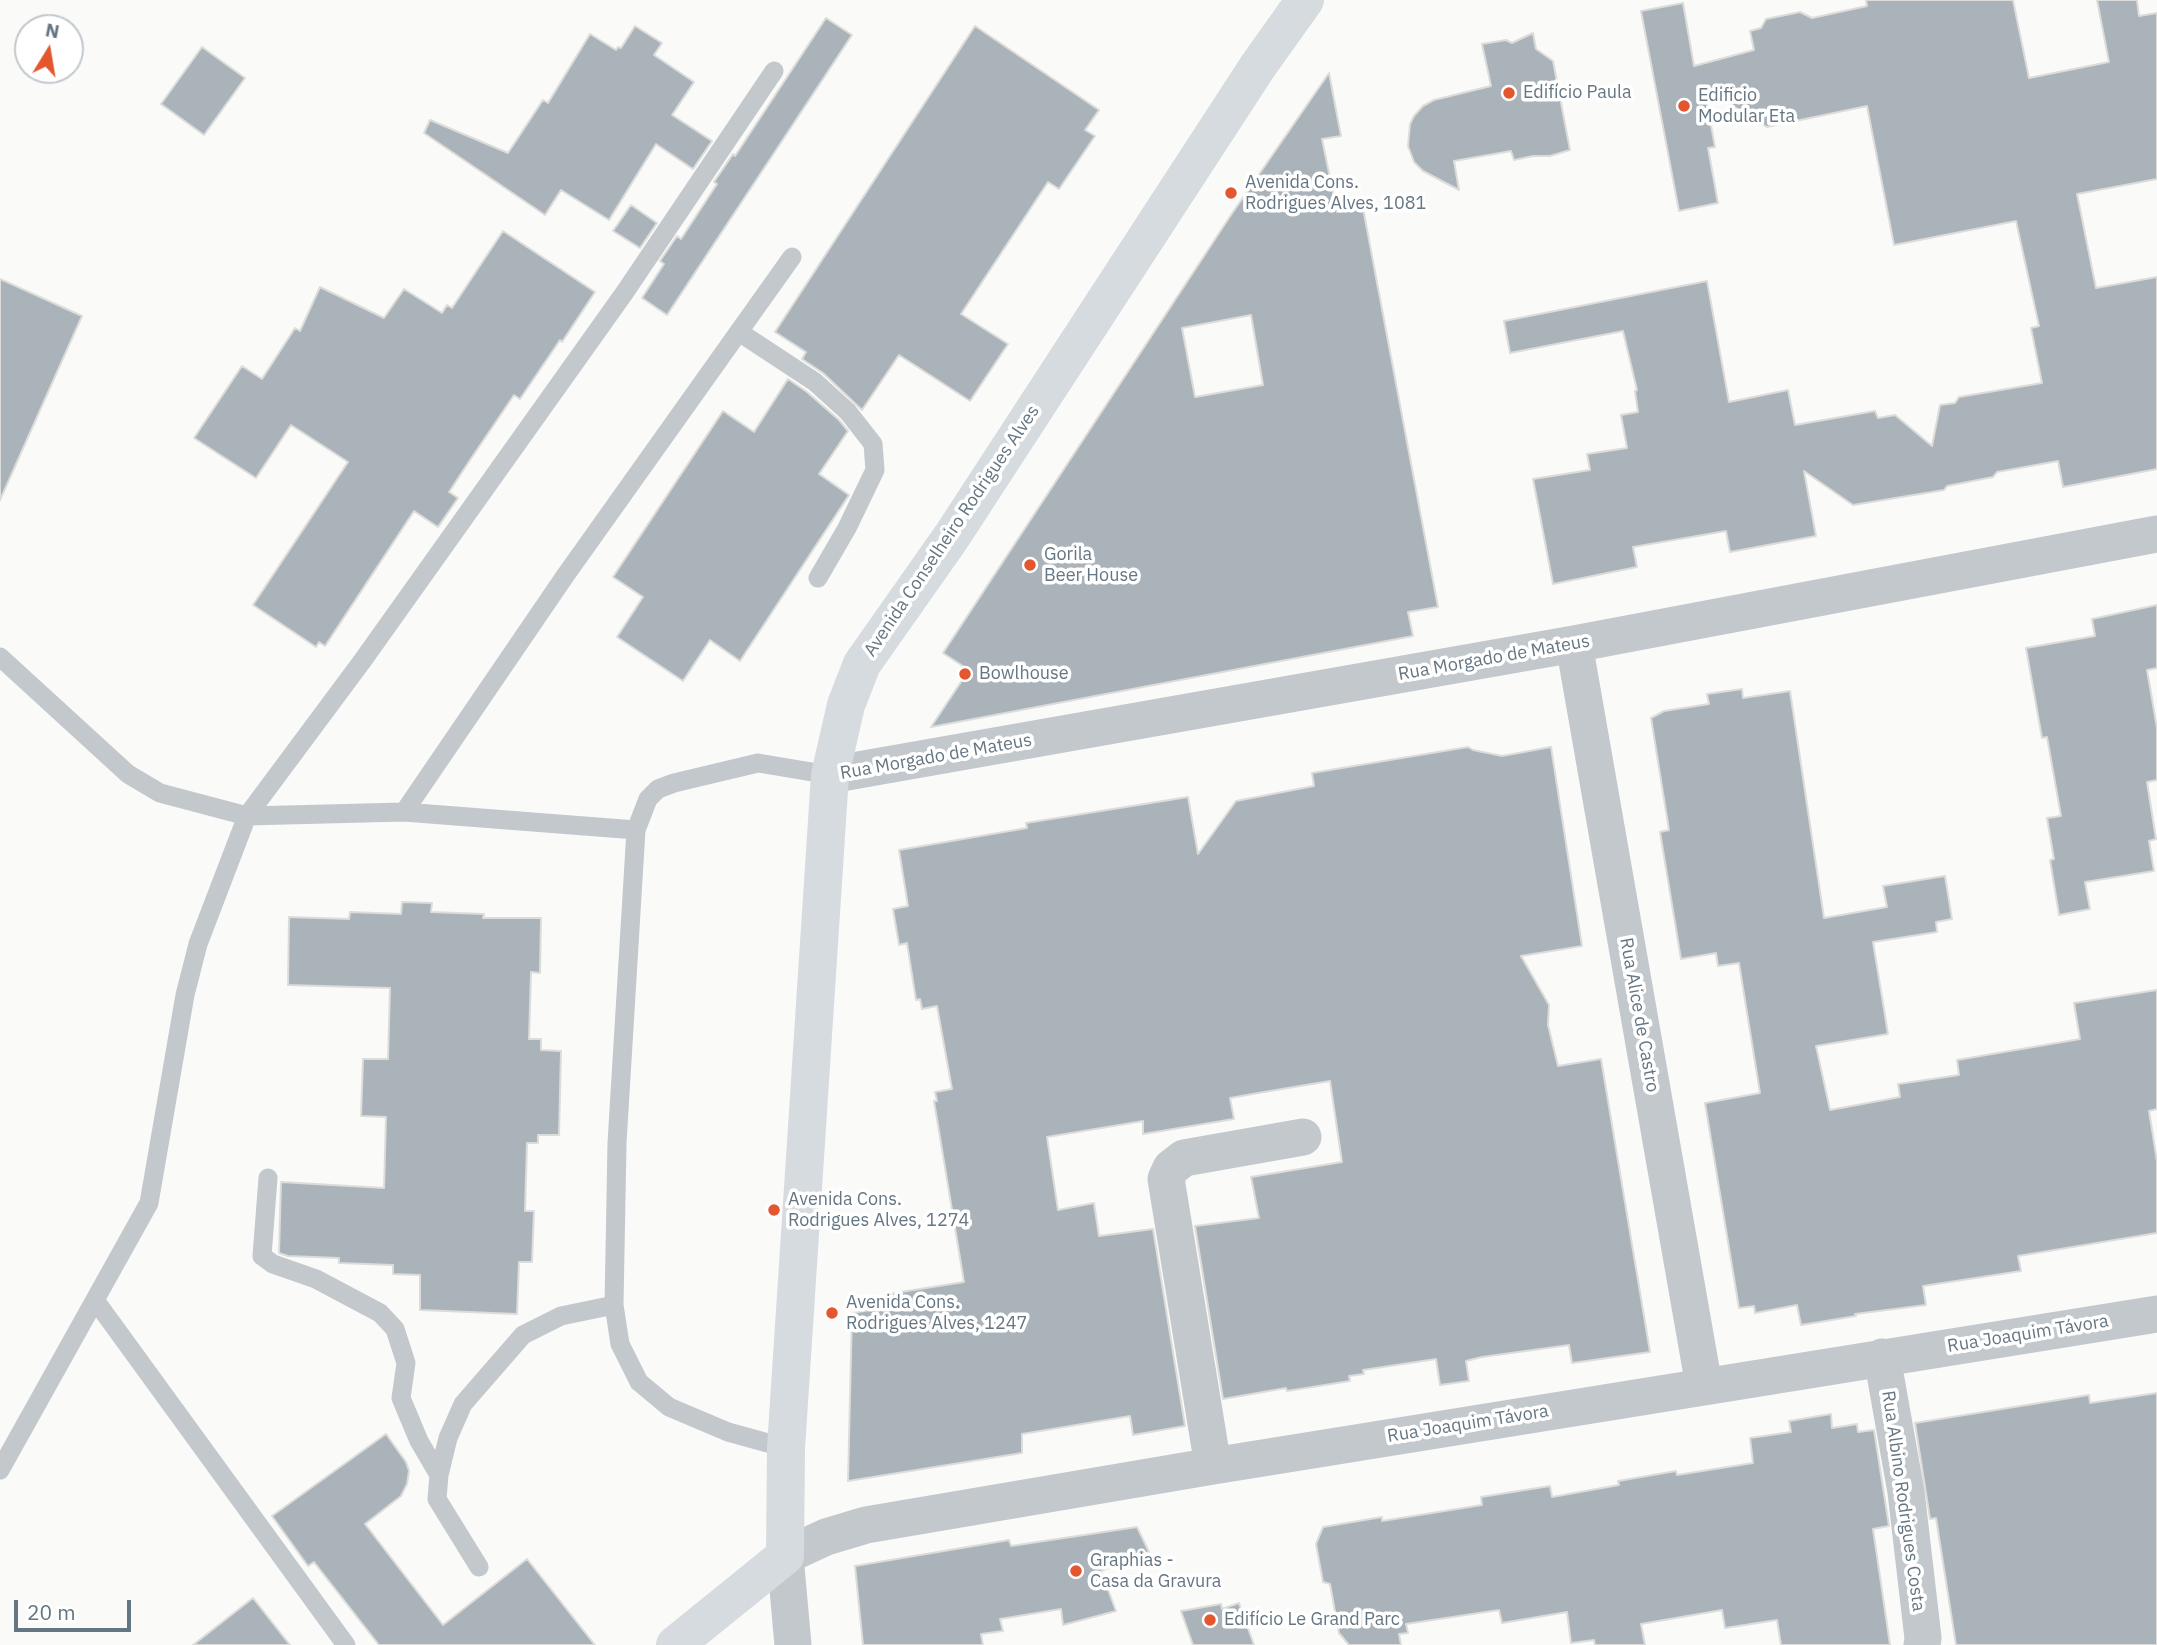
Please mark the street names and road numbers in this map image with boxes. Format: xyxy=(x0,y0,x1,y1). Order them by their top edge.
street label: Avenida Conselheiro Rodrigues Alves xyxy=(860,401,1044,661)
street label: Rua Morgado de Mateus xyxy=(1396,630,1592,686)
street label: Rua Morgado de Mateus xyxy=(838,729,1034,785)
street label: Rua Alice de Castro xyxy=(1615,936,1663,1094)
street label: Rua Joaquim Távora xyxy=(1946,1311,2110,1357)
street label: Rua Albino Rodrigues Costa xyxy=(1877,1389,1929,1613)
street label: Rua Joaquim Távora xyxy=(1386,1401,1550,1447)

